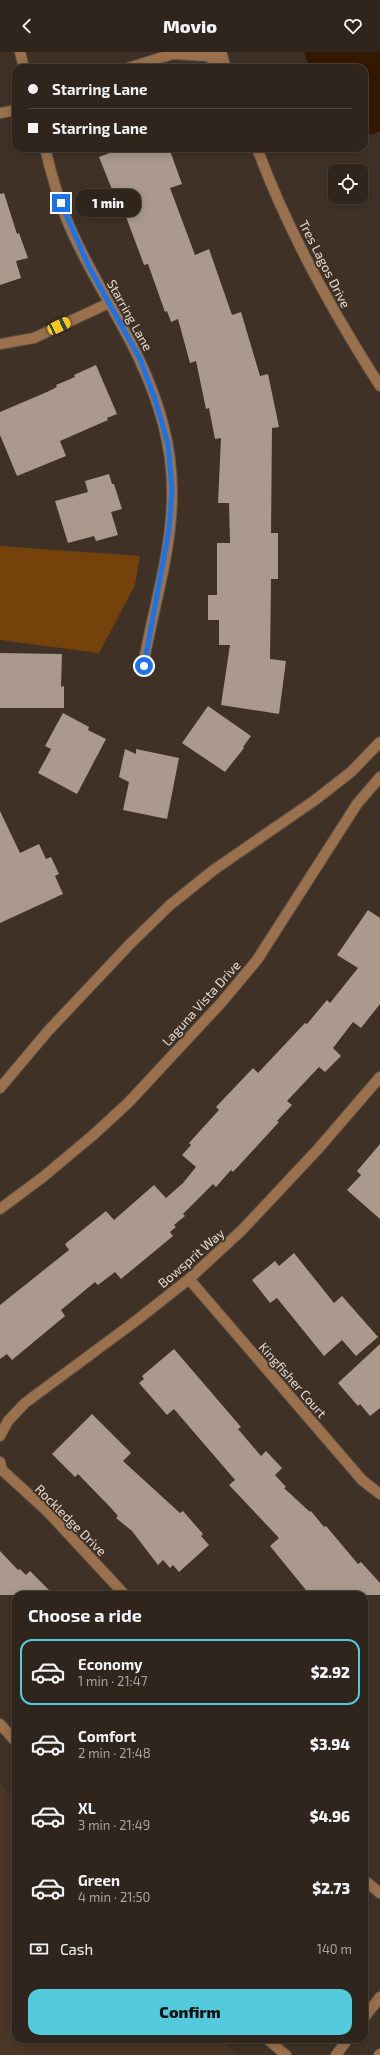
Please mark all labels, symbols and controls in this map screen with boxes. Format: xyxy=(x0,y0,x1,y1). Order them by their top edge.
icon: back xyxy=(16,15,38,37)
text: Movio xyxy=(163,15,217,37)
icon: heart xyxy=(342,15,364,37)
text: Starring Lane xyxy=(52,80,147,98)
text: Starring Lane xyxy=(52,119,147,137)
map controls xyxy=(328,164,368,204)
button: locate xyxy=(328,164,368,204)
callout: 1 min xyxy=(75,189,141,217)
route end xyxy=(52,194,70,212)
text: 1 min xyxy=(92,195,124,211)
street label: Tres Lagos Drive xyxy=(296,217,354,311)
street label: Starring Lane xyxy=(104,277,156,353)
car xyxy=(46,315,72,337)
route start xyxy=(135,657,153,675)
street label: Laguna Vista Drive xyxy=(158,957,244,1049)
street label: Bowsprit Way xyxy=(155,1225,227,1291)
street label: Kingfisher Court xyxy=(256,1339,330,1421)
street label: Rockledge Drive xyxy=(32,1481,110,1559)
text: Choose a ride xyxy=(28,1604,142,1626)
icon: car xyxy=(30,1654,66,1690)
text: Economy xyxy=(78,1655,143,1673)
text: $2.92 xyxy=(311,1663,350,1681)
text: 1 min · 21:47 xyxy=(78,1673,147,1689)
icon: car xyxy=(30,1726,66,1762)
text: Comfort xyxy=(78,1727,136,1745)
text: $3.94 xyxy=(310,1735,350,1753)
text: 2 min · 21:48 xyxy=(78,1745,151,1761)
icon: car xyxy=(30,1798,66,1834)
text: XL xyxy=(78,1799,96,1817)
text: $4.96 xyxy=(310,1807,350,1825)
text: 3 min · 21:49 xyxy=(78,1817,150,1833)
icon: car xyxy=(30,1870,66,1906)
text: Green xyxy=(78,1871,120,1889)
text: $2.73 xyxy=(312,1879,350,1897)
text: 4 min · 21:50 xyxy=(78,1889,150,1905)
icon: cash xyxy=(28,1938,50,1960)
text: Cash xyxy=(60,1940,93,1958)
text: 140 m xyxy=(317,1941,352,1957)
button: Confirm xyxy=(28,1989,352,2035)

